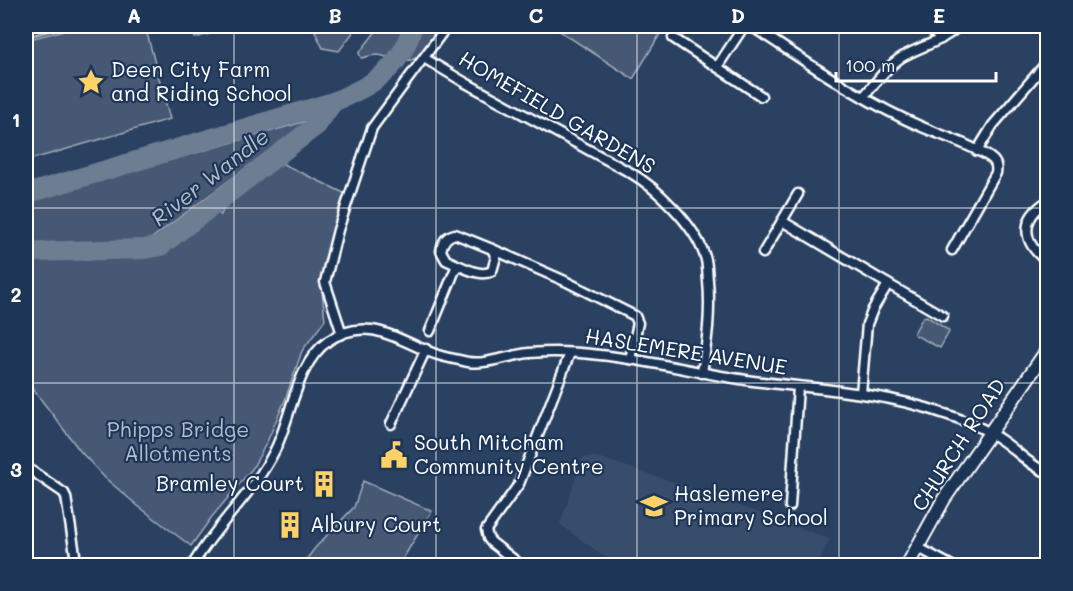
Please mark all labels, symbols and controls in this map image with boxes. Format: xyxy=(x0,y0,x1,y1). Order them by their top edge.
text: A xyxy=(127,2,141,28)
text: B xyxy=(328,2,342,28)
text: C xyxy=(529,2,544,28)
text: D xyxy=(731,2,745,28)
text: E xyxy=(933,2,945,28)
street label: HOMEFIELD GARDENS xyxy=(454,44,661,179)
scale bar xyxy=(836,45,996,83)
text: 100 m xyxy=(845,53,895,77)
place label: Deen City Farm and Riding School xyxy=(111,55,292,106)
place icon: Deen City Farm and Riding School xyxy=(76,67,106,97)
text: 1 xyxy=(12,106,20,132)
water label: River Wandle xyxy=(145,121,275,232)
text: 2 xyxy=(10,281,22,307)
street label: HASLEMERE AVENUE xyxy=(583,321,789,380)
street label: CHURCH ROAD xyxy=(905,373,1011,516)
park label: Phipps Bridge Allotments xyxy=(107,415,249,466)
place label: South Mitcham Community Centre xyxy=(414,428,604,479)
public building icon: South Mitcham Community Centre xyxy=(379,440,409,470)
text: 3 xyxy=(10,456,22,482)
place label: Bramley Court xyxy=(156,469,304,496)
building icon: Bramley Court xyxy=(309,469,339,499)
place label: Haslemere Primary School xyxy=(674,479,828,530)
school or university icon: Haslemere Primary School xyxy=(639,491,669,521)
building icon: Albury Court xyxy=(275,510,305,540)
place label: Albury Court xyxy=(310,510,442,537)

